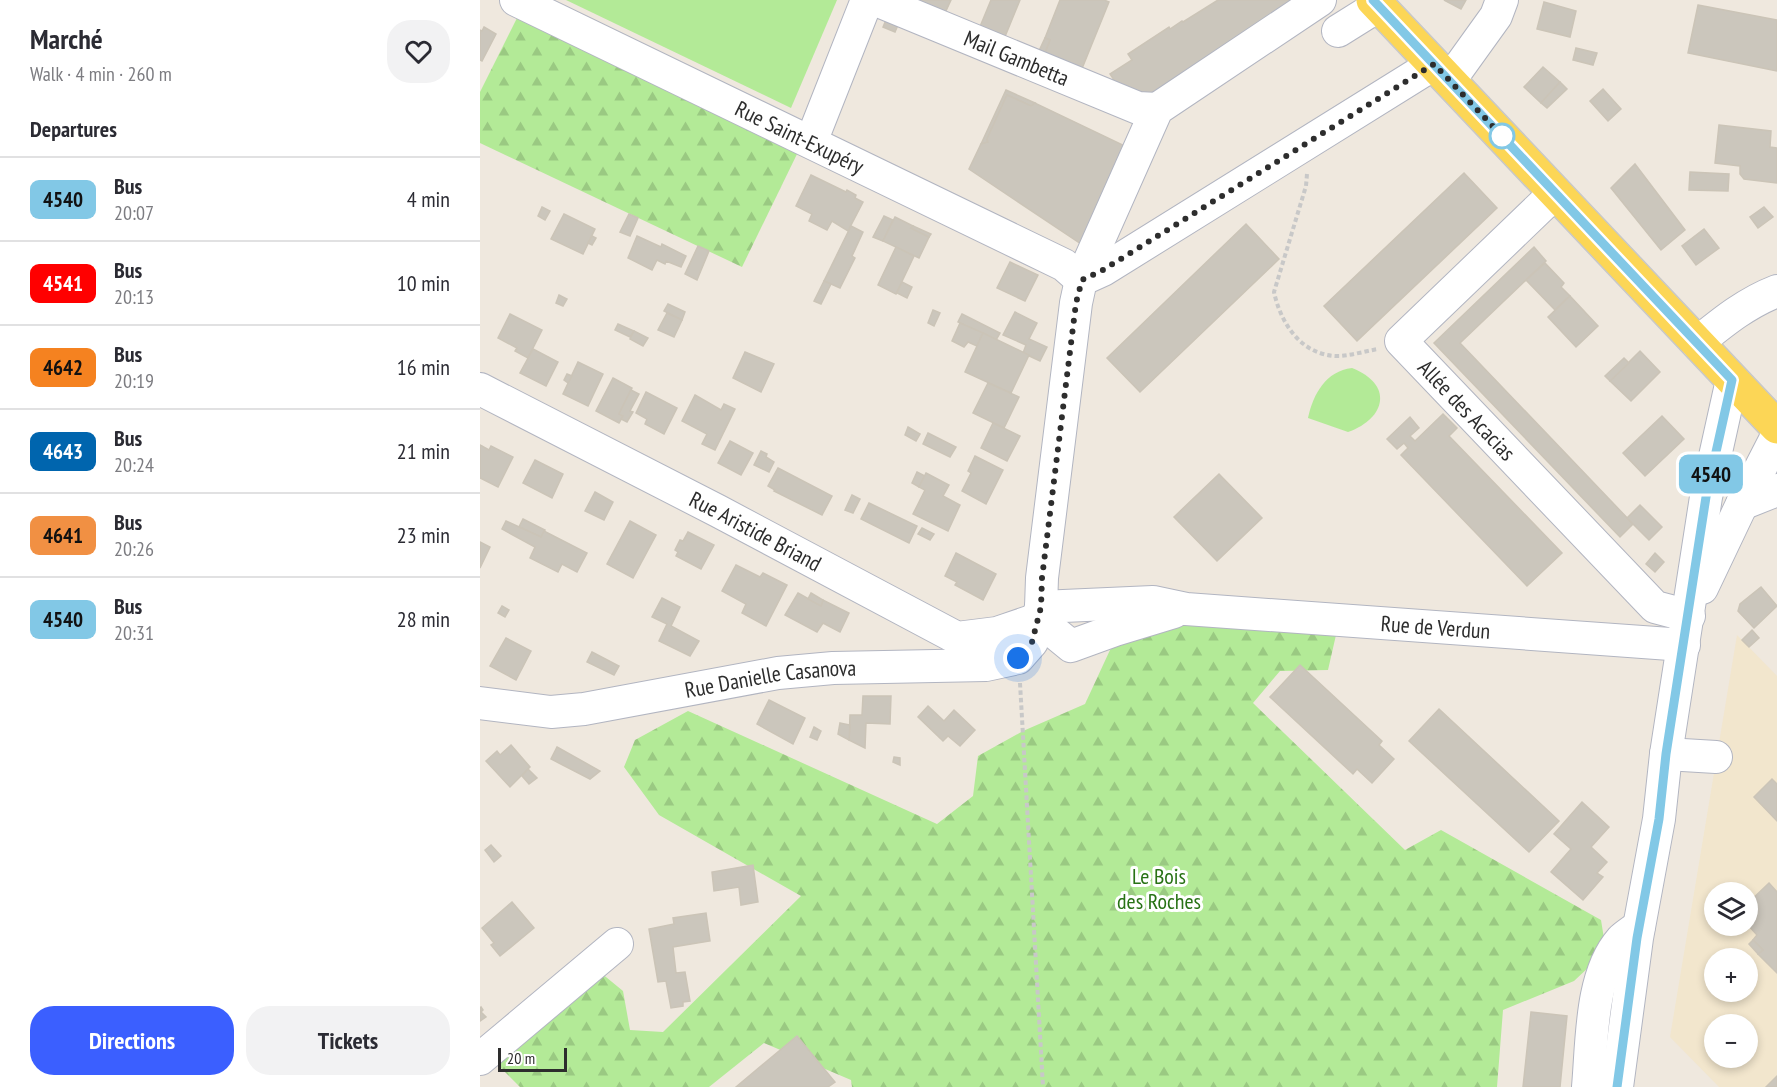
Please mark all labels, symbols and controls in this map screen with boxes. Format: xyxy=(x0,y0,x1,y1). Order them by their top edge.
text: Marché xyxy=(30,20,103,57)
button: heart xyxy=(387,20,450,83)
street label: Mail Gambetta xyxy=(960,24,1073,92)
text: Walk · 4 min · 260 m xyxy=(30,61,172,87)
street label: Rue Saint-Exupéry xyxy=(731,94,869,180)
text: Departures xyxy=(30,115,117,143)
unlabelled marker xyxy=(1489,123,1515,149)
text: Bus xyxy=(114,172,142,200)
text: 4 min xyxy=(407,185,450,213)
text: 4540 xyxy=(43,186,83,213)
text: 20:07 xyxy=(114,200,154,226)
text: Bus xyxy=(114,256,142,284)
text: 10 min xyxy=(397,269,450,297)
text: 4541 xyxy=(43,270,83,297)
text: 20:13 xyxy=(114,284,154,310)
text: Bus xyxy=(114,340,142,368)
text: 16 min xyxy=(397,353,450,381)
text: 4642 xyxy=(43,354,83,381)
street label: Allée des Acacias xyxy=(1412,354,1522,466)
text: 20:19 xyxy=(114,368,154,394)
text: Bus xyxy=(114,424,142,452)
text: 21 min xyxy=(397,437,450,465)
text: 4643 xyxy=(43,438,83,465)
text: 20:24 xyxy=(114,452,154,478)
line badge: 4540 xyxy=(1669,454,1753,494)
text: 4540 xyxy=(1691,461,1731,488)
street label: Rue Aristide Briand xyxy=(685,485,826,577)
text: Bus xyxy=(114,508,142,536)
text: 23 min xyxy=(397,521,450,549)
text: 4641 xyxy=(43,522,83,549)
text: 20:26 xyxy=(114,536,154,562)
text: Bus xyxy=(114,592,142,620)
text: 28 min xyxy=(397,605,450,633)
text: 4540 xyxy=(43,606,83,633)
street label: Rue de Verdun xyxy=(1380,609,1491,645)
text: 20:31 xyxy=(114,620,154,646)
your location xyxy=(1003,643,1033,673)
street label: Rue Danielle Casanova xyxy=(682,654,857,704)
park label: Le Bois des Roches xyxy=(1117,862,1201,915)
map controls xyxy=(1704,882,1758,1068)
button: layers xyxy=(1704,882,1758,936)
button: + xyxy=(1704,948,1758,1002)
button: Directions xyxy=(30,1006,234,1075)
button: Tickets xyxy=(246,1006,450,1075)
button: − xyxy=(1704,1014,1758,1068)
scale bar xyxy=(498,1045,567,1072)
text: 20 m xyxy=(507,1048,535,1068)

